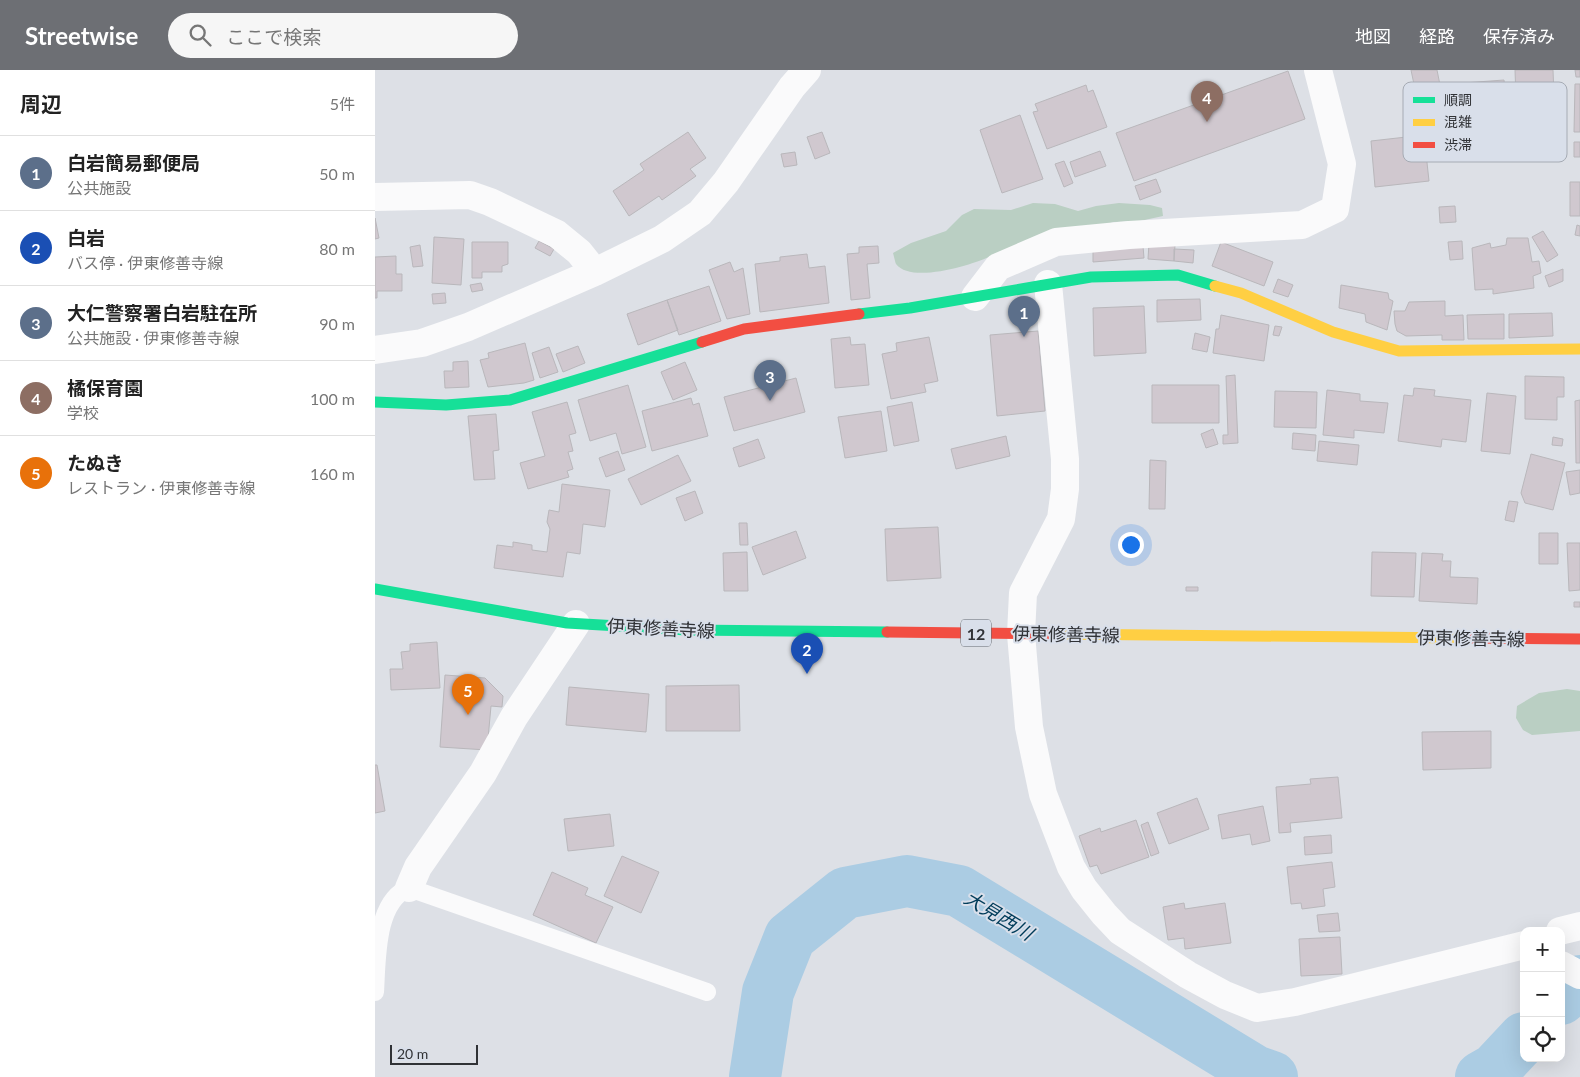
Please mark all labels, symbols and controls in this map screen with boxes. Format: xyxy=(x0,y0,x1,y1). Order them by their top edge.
search box xyxy=(168,13,518,58)
text: Streetwise xyxy=(25,21,138,50)
icon: search xyxy=(186,21,214,49)
text: ここで検索 xyxy=(226,25,321,48)
text: 地図 xyxy=(1355,25,1391,47)
text: 経路 xyxy=(1419,25,1455,47)
text: 保存済み xyxy=(1483,25,1555,47)
pin: 4 xyxy=(1191,81,1223,122)
legend xyxy=(1403,82,1567,162)
text: 周辺 xyxy=(20,91,62,116)
text: 順調 xyxy=(1444,91,1472,108)
text: 5件 xyxy=(330,94,355,113)
text: 混雑 xyxy=(1444,113,1472,130)
text: 渋滞 xyxy=(1444,136,1472,153)
text: 白岩簡易郵便局 xyxy=(67,151,200,174)
text: 1 xyxy=(31,164,41,183)
text: 50 m xyxy=(319,164,355,183)
text: 公共施設 xyxy=(67,178,131,197)
text: 白岩 xyxy=(67,226,105,249)
text: 2 xyxy=(31,239,41,258)
text: 80 m xyxy=(319,239,355,258)
text: バス停 · 伊東修善寺線 xyxy=(67,253,223,272)
pin: 1 xyxy=(1008,296,1040,337)
text: 大仁警察署白岩駐在所 xyxy=(67,301,257,324)
text: 3 xyxy=(31,314,41,333)
text: 90 m xyxy=(319,314,355,333)
text: 公共施設 · 伊東修善寺線 xyxy=(67,328,239,347)
pin: 3 xyxy=(754,360,786,401)
text: 橘保育園 xyxy=(67,376,143,399)
text: 4 xyxy=(31,389,41,408)
text: 100 m xyxy=(310,389,355,408)
text: 学校 xyxy=(67,403,99,422)
text: たぬき xyxy=(67,451,124,474)
text: 5 xyxy=(31,464,41,483)
text: 160 m xyxy=(310,464,355,483)
text: レストラン · 伊東修善寺線 xyxy=(67,478,255,497)
your location xyxy=(1118,532,1144,558)
street label: 伊東修善寺線 xyxy=(606,614,716,642)
road number: 12 xyxy=(961,620,991,646)
street label: 伊東修善寺線 xyxy=(1012,622,1120,646)
street label: 伊東修善寺線 xyxy=(1417,626,1525,650)
pin: 2 xyxy=(791,633,823,674)
pin: 5 xyxy=(452,674,484,715)
water label: 大見西川 xyxy=(960,886,1039,945)
map controls xyxy=(1520,927,1565,1062)
button: + xyxy=(1520,927,1565,972)
button: − xyxy=(1520,972,1565,1017)
button: locate xyxy=(1520,1017,1565,1062)
scale bar xyxy=(390,1042,477,1065)
text: 20 m xyxy=(397,1045,428,1062)

